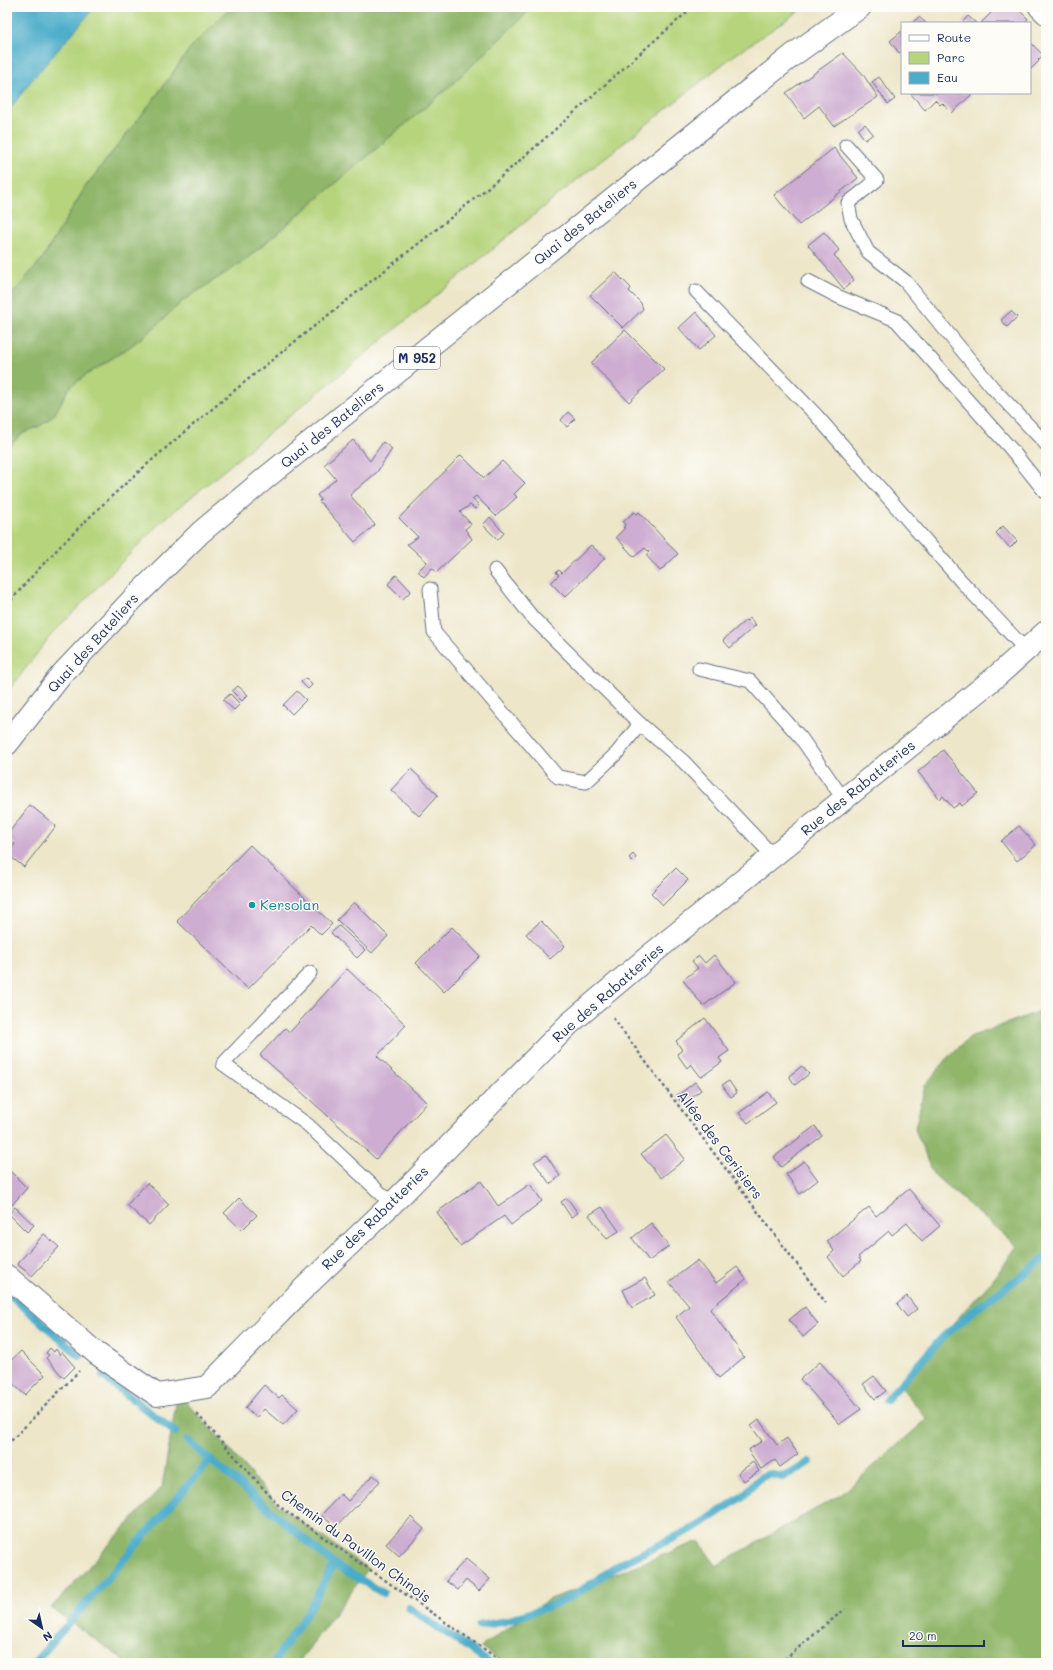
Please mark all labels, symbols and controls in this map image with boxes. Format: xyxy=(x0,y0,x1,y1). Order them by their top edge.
legend xyxy=(901,22,1031,94)
text: Route xyxy=(937,29,971,45)
text: Parc xyxy=(937,49,965,65)
text: Eau xyxy=(937,69,958,85)
street label: Quai des Bateliers xyxy=(529,174,640,269)
road number: M 952 xyxy=(394,347,440,369)
street label: Quai des Bateliers xyxy=(276,377,387,472)
street label: Quai des Bateliers xyxy=(43,589,142,696)
street label: Rue des Rabatteries xyxy=(797,736,919,840)
place label: Kersolan xyxy=(260,895,319,914)
marker: Kersolan xyxy=(247,900,257,910)
street label: Rue des Rabatteries xyxy=(548,939,667,1046)
street label: Allée des Cerisiers xyxy=(673,1087,767,1203)
street label: Rue des Rabatteries xyxy=(317,1162,432,1274)
street label: Chemin du Pavillon Chinois xyxy=(277,1485,435,1607)
north arrow xyxy=(22,1608,62,1648)
scale bar xyxy=(903,1622,984,1648)
text: 20 m xyxy=(909,1627,937,1643)
text: N xyxy=(40,1628,56,1645)

